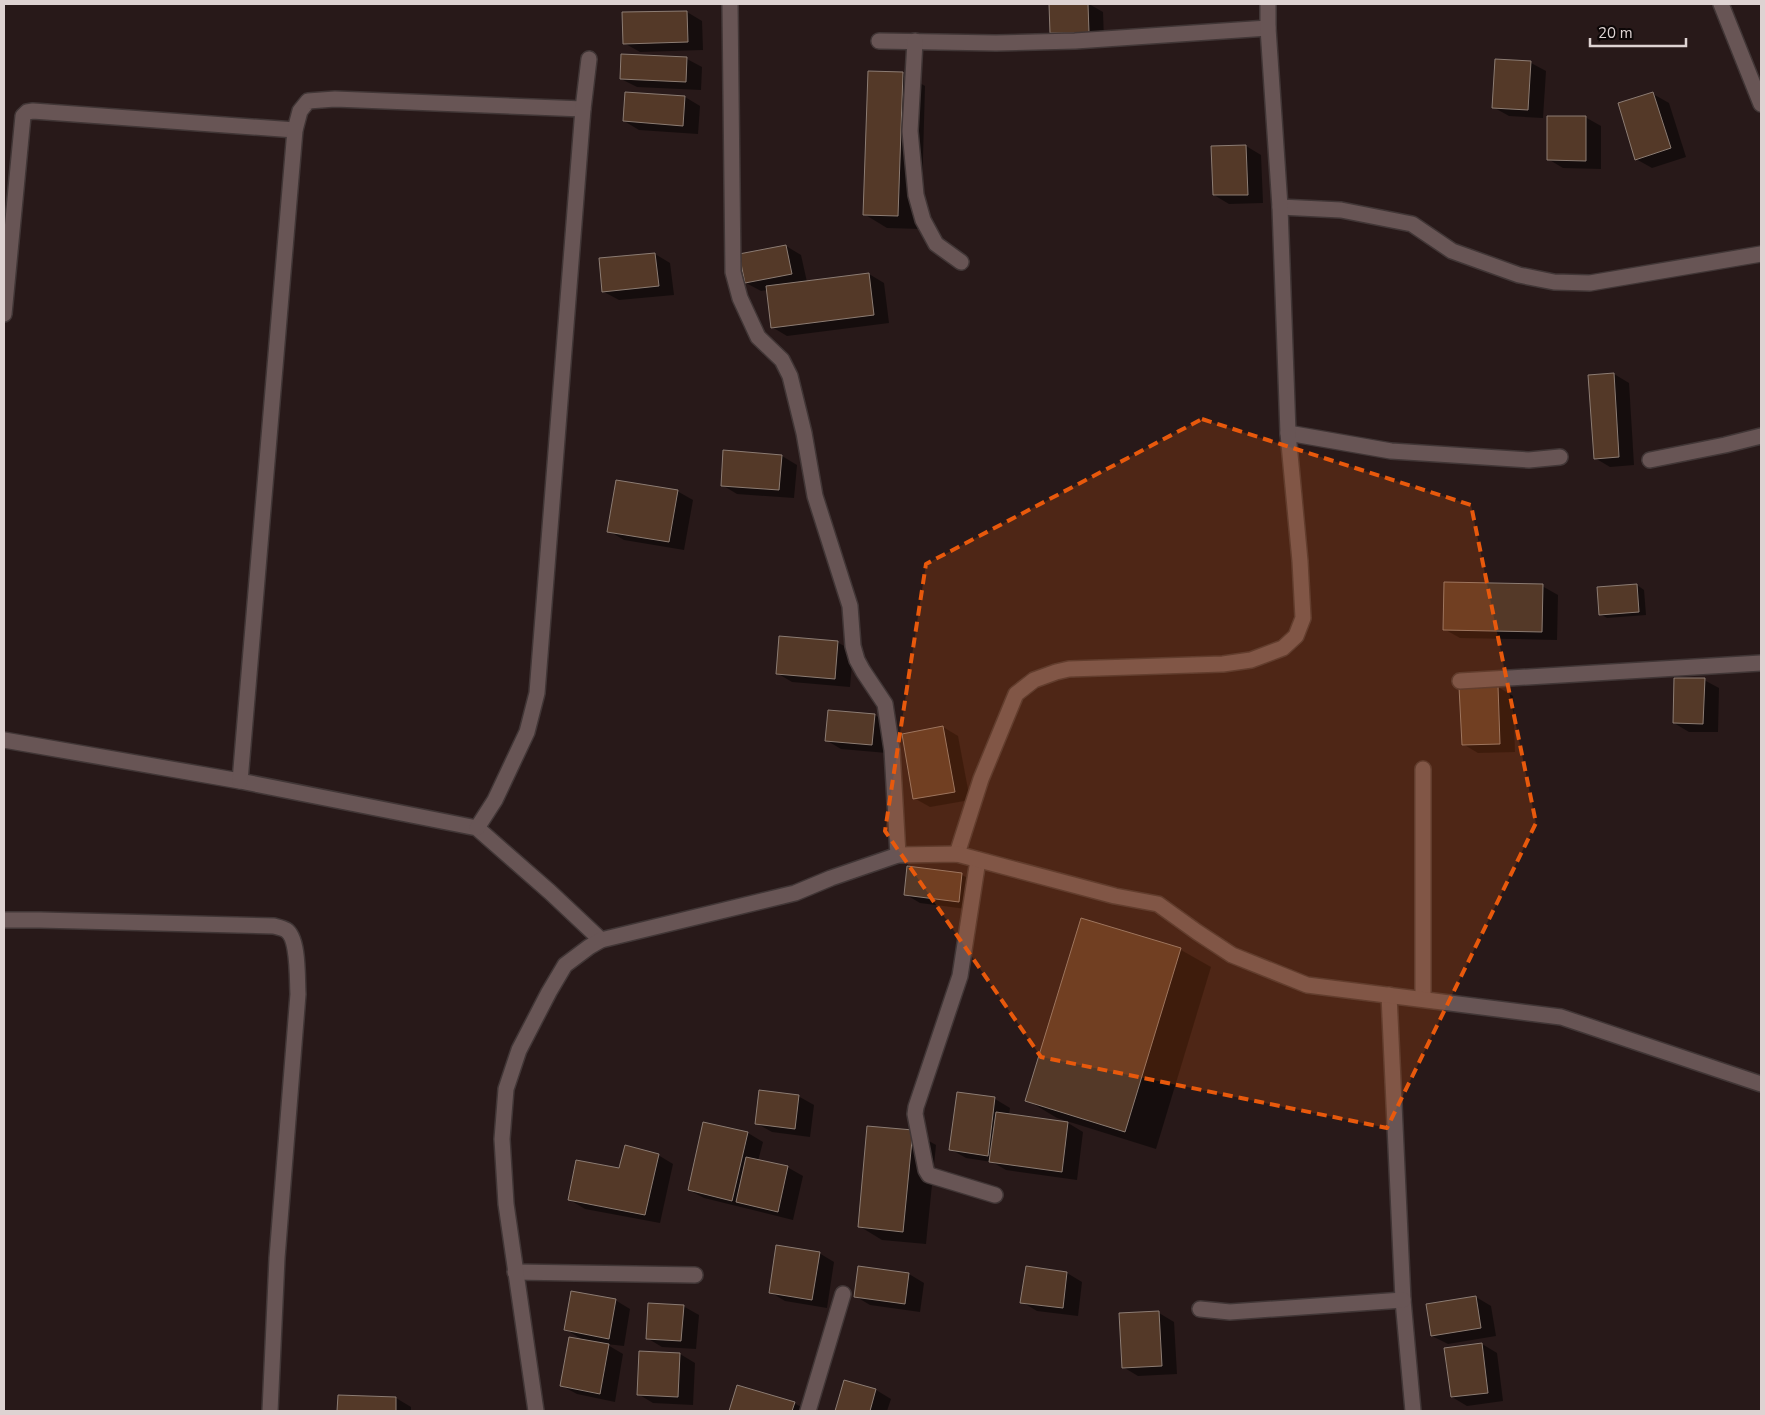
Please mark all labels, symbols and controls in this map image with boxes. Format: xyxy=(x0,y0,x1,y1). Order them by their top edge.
scale bar xyxy=(1590,15,1686,47)
text: 20 m xyxy=(1598,23,1633,43)

